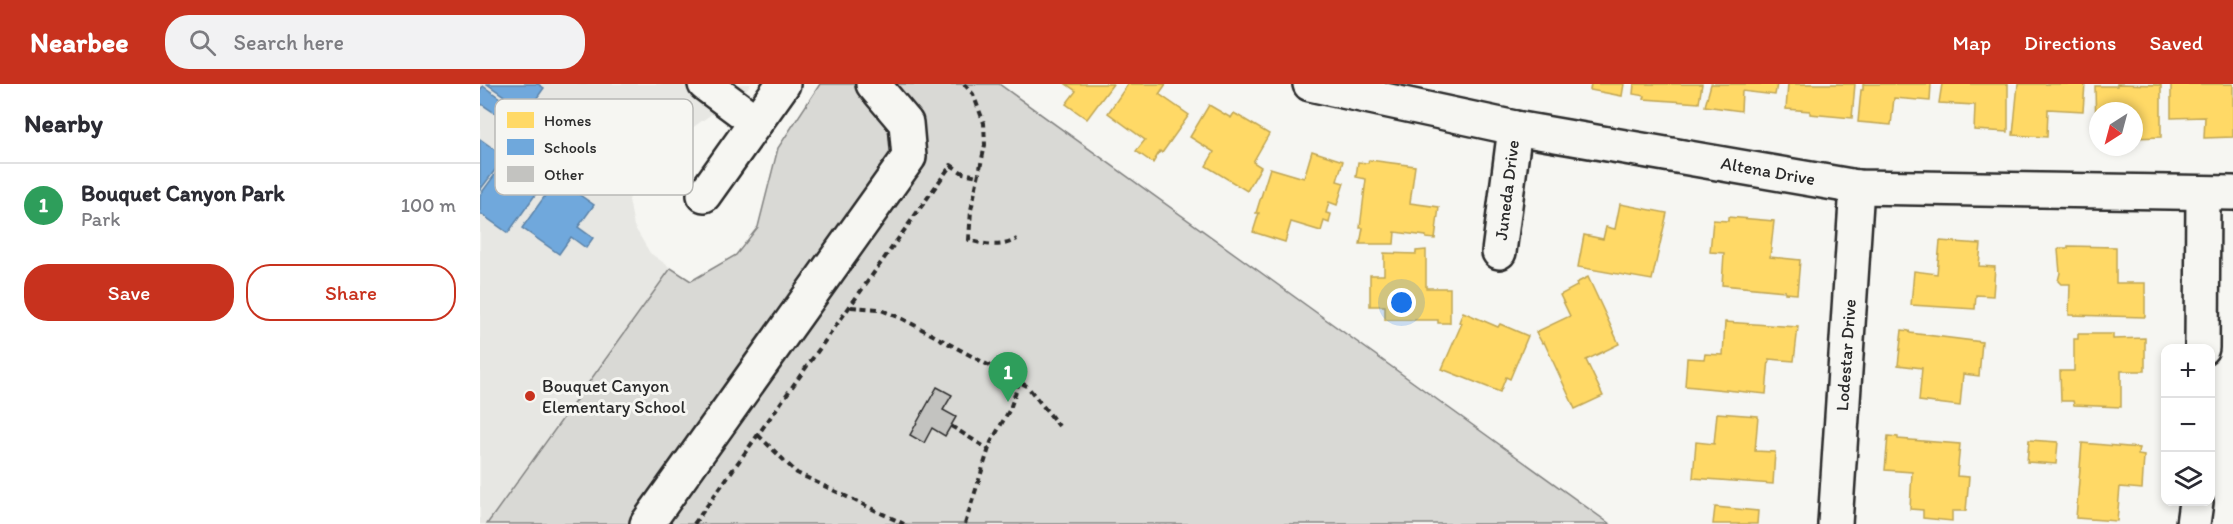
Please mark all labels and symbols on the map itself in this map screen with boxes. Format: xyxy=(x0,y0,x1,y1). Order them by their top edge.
legend xyxy=(495,99,693,195)
north arrow xyxy=(2089,102,2143,156)
text: Homes xyxy=(544,111,591,130)
text: Schools xyxy=(544,138,597,157)
street label: Juneda Drive xyxy=(1490,139,1524,241)
street label: Altena Drive xyxy=(1719,152,1817,190)
text: Other xyxy=(544,165,584,184)
your location xyxy=(1387,288,1416,317)
street label: Lodestar Drive xyxy=(1831,298,1861,412)
pin: 1 xyxy=(988,352,1028,402)
place label: Bouquet Canyon Elementary School xyxy=(542,375,686,418)
marker: Bouquet Canyon Elementary School xyxy=(523,389,537,403)

